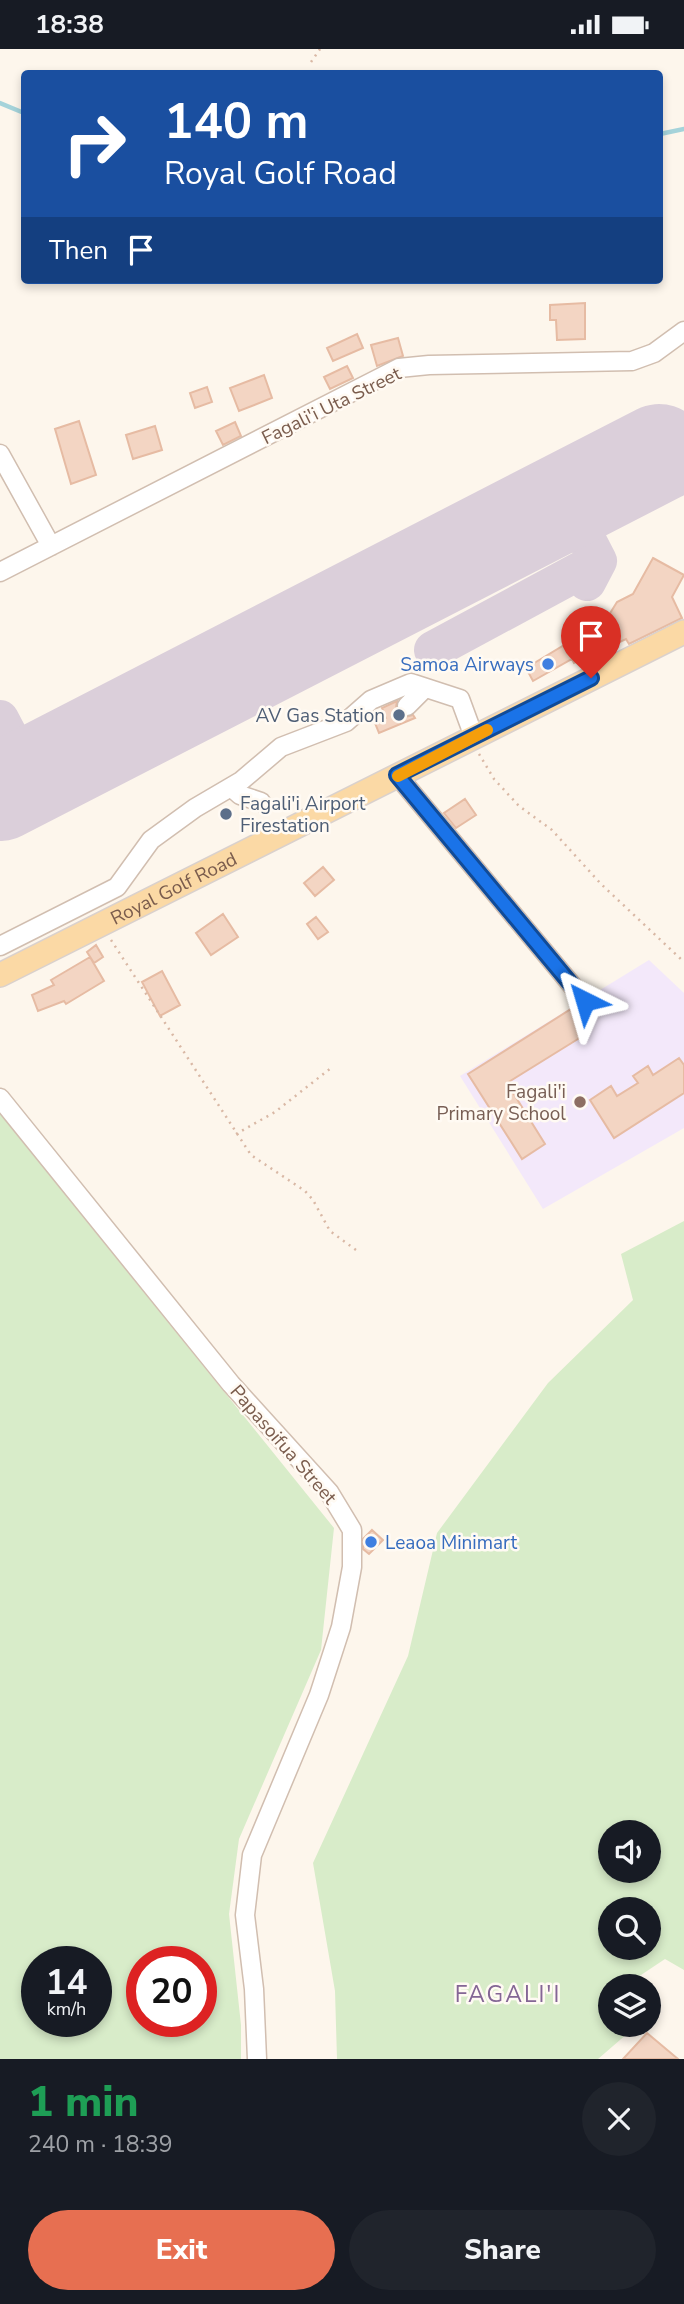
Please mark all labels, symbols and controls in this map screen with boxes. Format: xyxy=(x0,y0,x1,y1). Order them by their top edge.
text: 18:38 xyxy=(35,7,104,42)
text: 140 m xyxy=(164,88,308,155)
icon: right xyxy=(49,98,140,189)
text: Royal Golf Road xyxy=(164,152,397,195)
icon: arrive xyxy=(122,231,160,269)
text: Then xyxy=(49,233,108,268)
street label: Fagali'i Uta Street xyxy=(257,361,406,451)
pin xyxy=(561,606,621,678)
icon: arrive xyxy=(572,617,610,655)
place label: Samoa Airways xyxy=(400,652,534,678)
marker: Samoa Airways xyxy=(540,656,556,672)
place label: AV Gas Station xyxy=(256,703,385,729)
marker: AV Gas Station xyxy=(391,707,407,723)
place label: Fagali'i Airport Firestation xyxy=(240,791,366,839)
marker: Fagali'i Airport Firestation xyxy=(218,806,234,822)
street label: Royal Golf Road xyxy=(106,846,242,932)
position arrow xyxy=(548,964,622,1038)
place label: Fagali'i Primary School xyxy=(437,1079,566,1127)
marker: Fagali'i Primary School xyxy=(572,1094,588,1110)
street label: Papasoifua Street xyxy=(224,1379,343,1510)
place label: Leaoa Minimart xyxy=(385,1530,517,1556)
marker: Leaoa Minimart xyxy=(363,1534,379,1550)
map controls xyxy=(598,1820,661,2037)
button: sound xyxy=(598,1820,661,1883)
button: search xyxy=(598,1897,661,1960)
speed limit sign: 20 xyxy=(126,1946,217,2037)
text: 14 xyxy=(45,1959,88,2006)
button: layers xyxy=(598,1974,661,2037)
district label: FAGALI'I xyxy=(455,1979,561,2010)
text: km/h xyxy=(47,1997,86,2021)
text: 1 min xyxy=(28,2074,138,2131)
button: close xyxy=(582,2082,656,2156)
text: 240 m · 18:39 xyxy=(28,2129,173,2160)
button: Exit xyxy=(28,2210,335,2290)
button: Share xyxy=(349,2210,656,2290)

